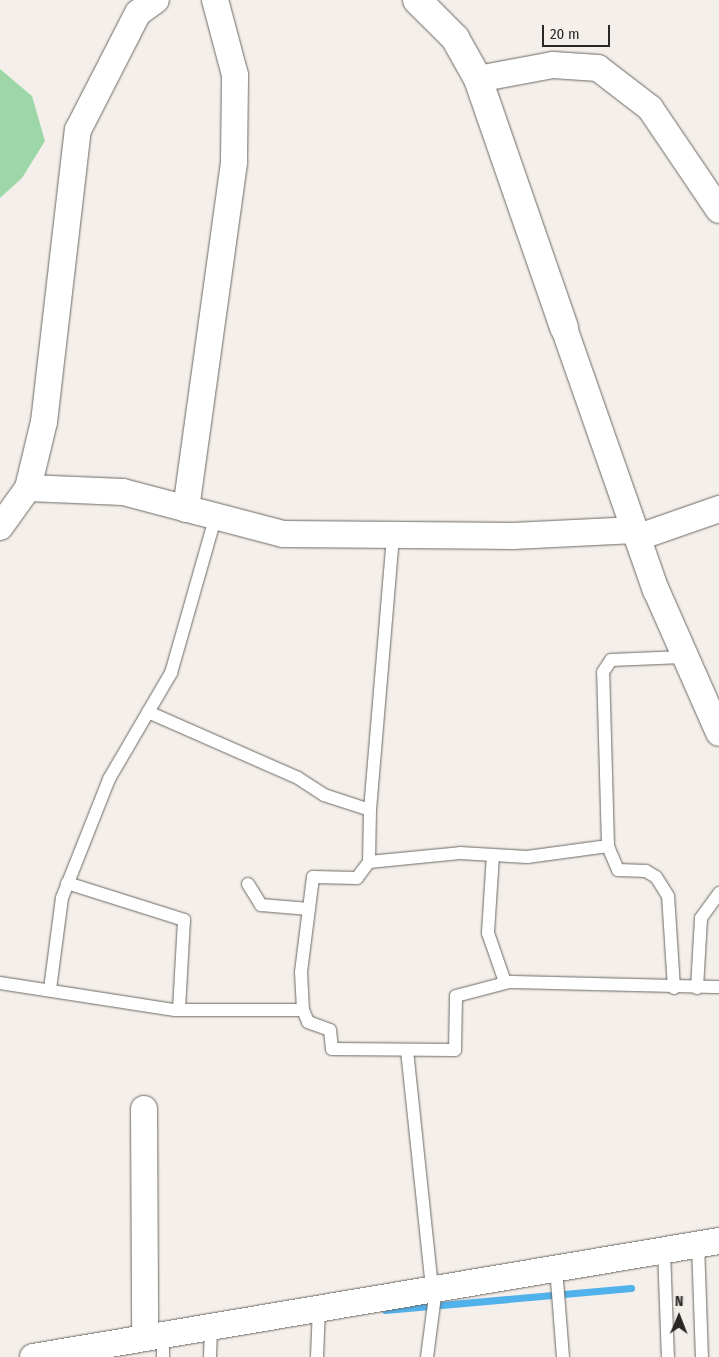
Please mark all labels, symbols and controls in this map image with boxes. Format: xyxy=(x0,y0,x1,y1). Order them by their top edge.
scale bar xyxy=(544,15,612,47)
text: 20 m xyxy=(550,25,580,43)
north arrow xyxy=(654,1292,704,1342)
text: N xyxy=(675,1293,684,1310)

